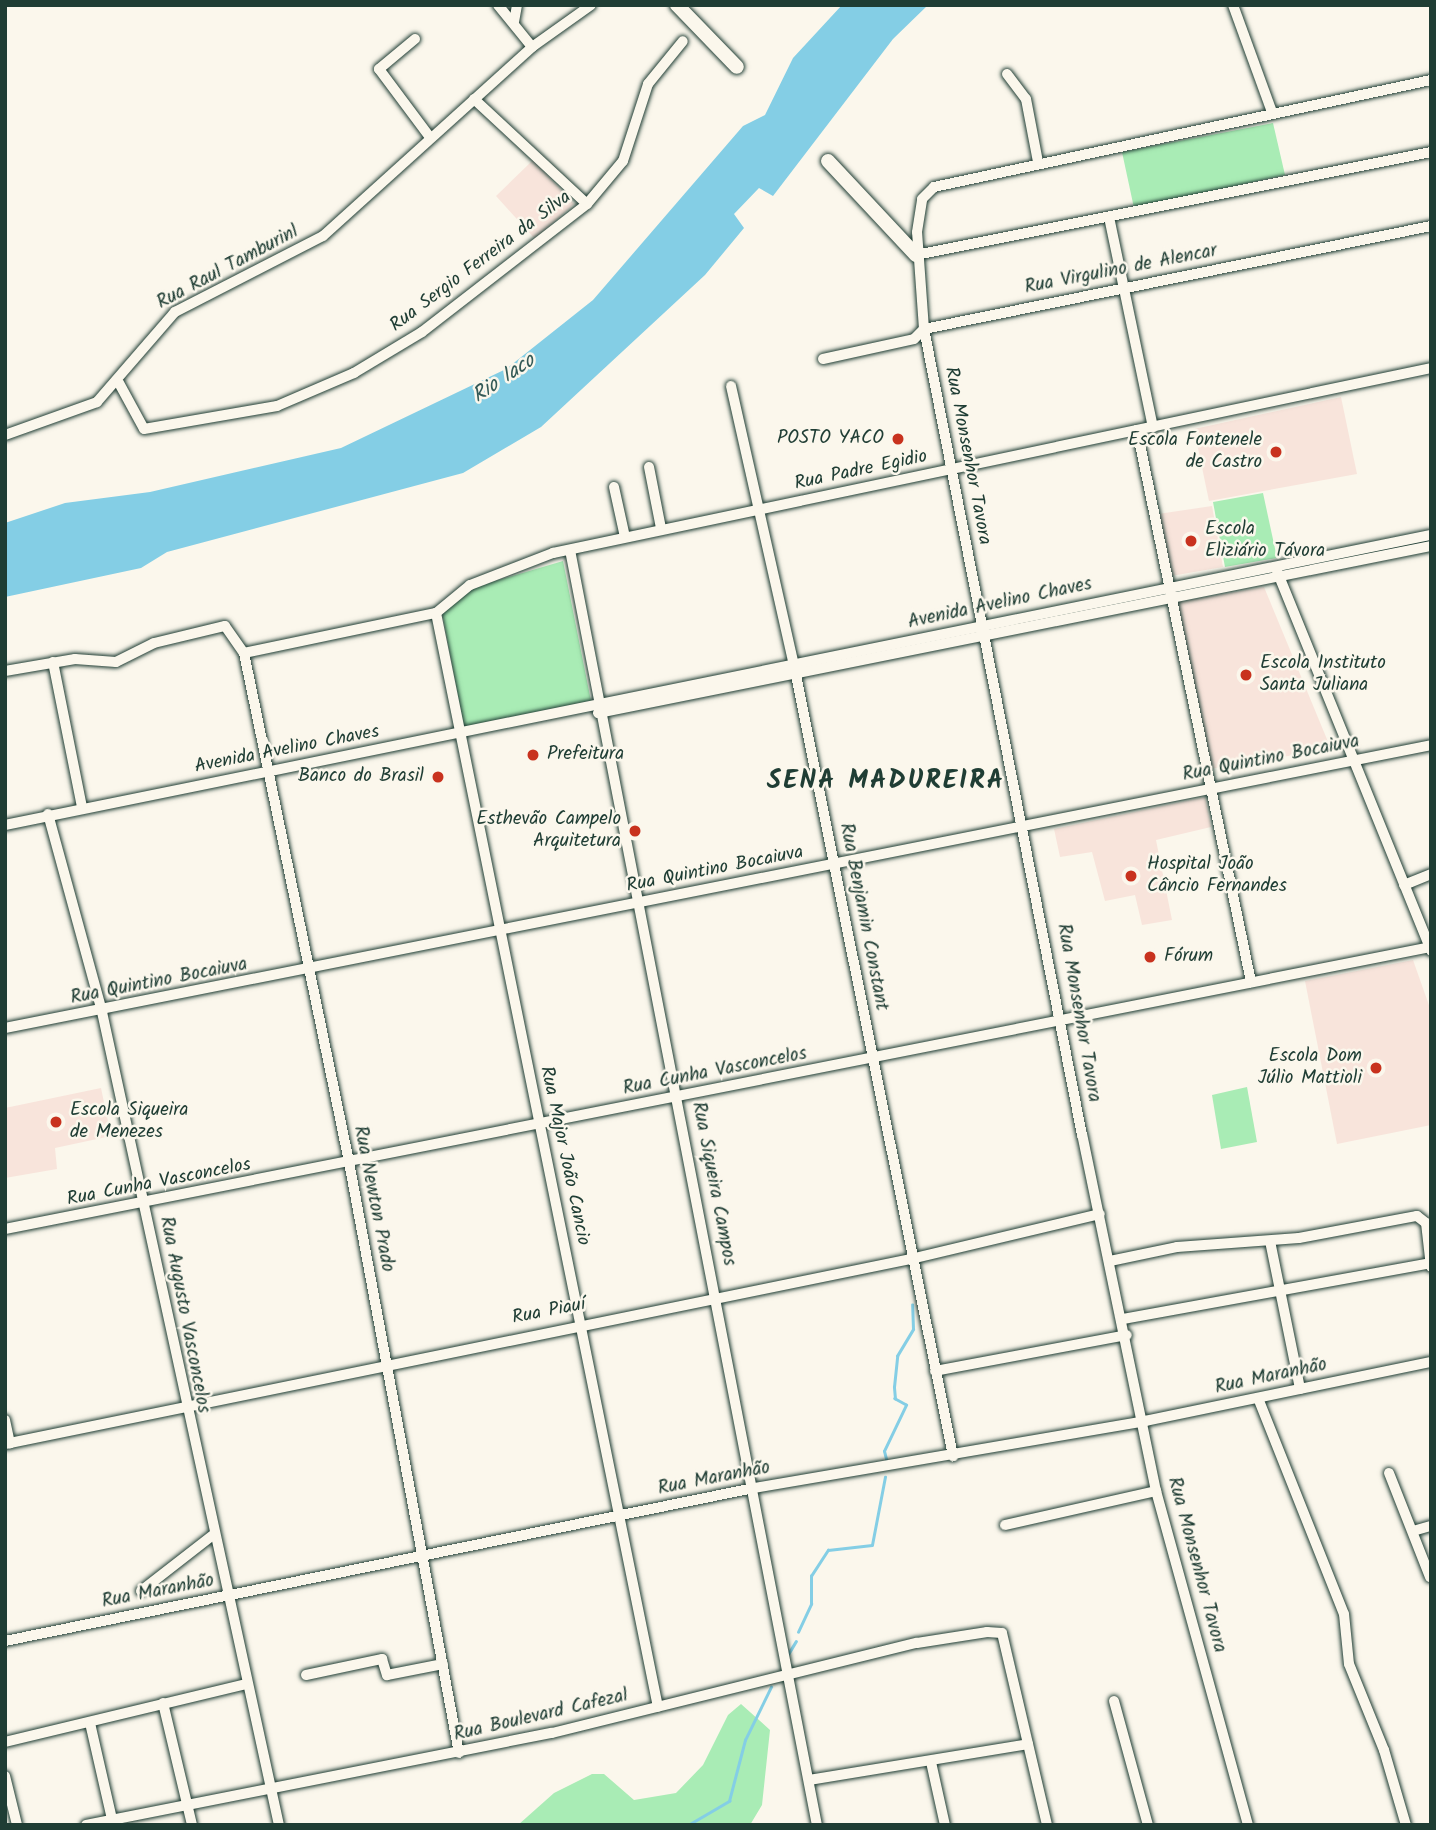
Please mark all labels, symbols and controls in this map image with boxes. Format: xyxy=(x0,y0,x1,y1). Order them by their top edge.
street label: Rua Sergio Ferreira da Silva xyxy=(386,187,576,337)
street label: Rua Raul Tamburinl xyxy=(153,221,303,315)
street label: Rua Virgulino de Alencar xyxy=(1023,240,1219,300)
water label: Rio Iaco xyxy=(468,349,540,409)
street label: Rua Monsenhor Tavora xyxy=(939,365,995,547)
place label: POSTO YACO xyxy=(777,428,884,450)
place label: Escola Fontenele de Castro xyxy=(1128,430,1262,474)
marker: POSTO YACO xyxy=(890,431,906,447)
marker: Escola Fontenele de Castro xyxy=(1268,444,1284,460)
street label: Rua Padre Egidio xyxy=(793,446,929,496)
place label: Escola Eliziário Távora xyxy=(1205,519,1325,563)
marker: Escola Eliziário Távora xyxy=(1183,533,1199,549)
street label: Avenida Avelino Chaves xyxy=(906,573,1094,635)
place label: Escola Instituto Santa Juliana xyxy=(1260,653,1386,697)
marker: Escola Instituto Santa Juliana xyxy=(1238,667,1254,683)
street label: Avenida Avelino Chaves xyxy=(193,721,381,779)
street label: Rua Quintino Bocaiuva xyxy=(1181,731,1361,787)
place label: Prefeitura xyxy=(547,744,624,766)
marker: Prefeitura xyxy=(525,747,541,763)
place label: Banco do Brasil xyxy=(298,766,424,788)
district label: SENA MADUREIRA xyxy=(769,766,1003,798)
marker: Banco do Brasil xyxy=(430,769,446,785)
place label: Esthevão Campelo Arquitetura xyxy=(476,809,621,853)
street label: Rua Benjamin Constant xyxy=(834,821,892,1013)
marker: Esthevão Campelo Arquitetura xyxy=(627,823,643,839)
street label: Rua Quintino Bocaiuva xyxy=(625,842,805,898)
place label: Hospital João Câncio Fernandes xyxy=(1147,854,1287,898)
marker: Hospital João Câncio Fernandes xyxy=(1121,866,1141,886)
street label: Rua Monsenhor Tavora xyxy=(1051,922,1105,1104)
place label: Fórum xyxy=(1164,946,1213,968)
marker: Fórum xyxy=(1142,949,1158,965)
street label: Rua Quintino Bocaiuva xyxy=(69,954,249,1010)
street label: Rua Cunha Vasconcelos xyxy=(621,1043,809,1101)
place label: Escola Dom Júlio Mattioli xyxy=(1258,1046,1362,1090)
marker: Escola Dom Júlio Mattioli xyxy=(1368,1060,1384,1076)
street label: Rua Major João Cancio xyxy=(534,1064,594,1248)
place label: Escola Siqueira de Menezes xyxy=(70,1100,188,1144)
street label: Rua Siqueira Campos xyxy=(686,1100,740,1268)
marker: Escola Siqueira de Menezes xyxy=(48,1114,64,1130)
street label: Rua Newton Prado xyxy=(348,1124,398,1274)
street label: Rua Cunha Vasconcelos xyxy=(65,1154,253,1212)
street label: Rua Augusto Vasconcelos xyxy=(154,1215,214,1415)
street label: Rua Piauí xyxy=(510,1294,588,1330)
street label: Rua Maranhão xyxy=(1213,1354,1329,1400)
street label: Rua Maranhão xyxy=(656,1457,772,1501)
street label: Rua Monsenhor Tavora xyxy=(1162,1475,1230,1655)
street label: Rua Maranhão xyxy=(100,1570,216,1614)
street label: Rua Boulevard Cafezal xyxy=(452,1685,630,1747)

